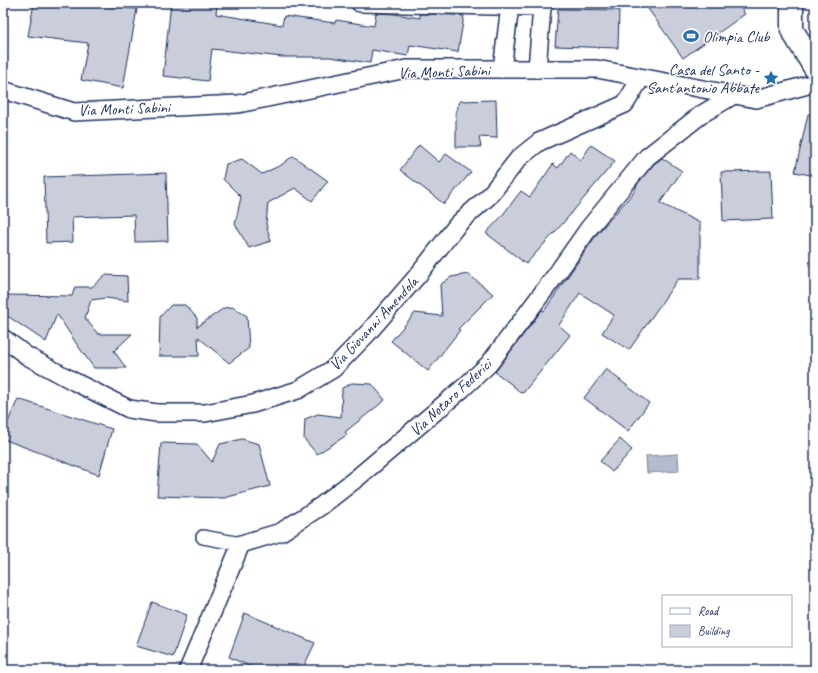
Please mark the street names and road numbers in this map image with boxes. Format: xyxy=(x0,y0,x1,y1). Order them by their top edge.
street label: Via Monti Sabini xyxy=(398,60,492,84)
street label: Via Monti Sabini xyxy=(78,97,172,121)
street label: Via Giovanni Amendola xyxy=(325,271,423,375)
street label: Via Notaro Federici xyxy=(406,353,497,441)

